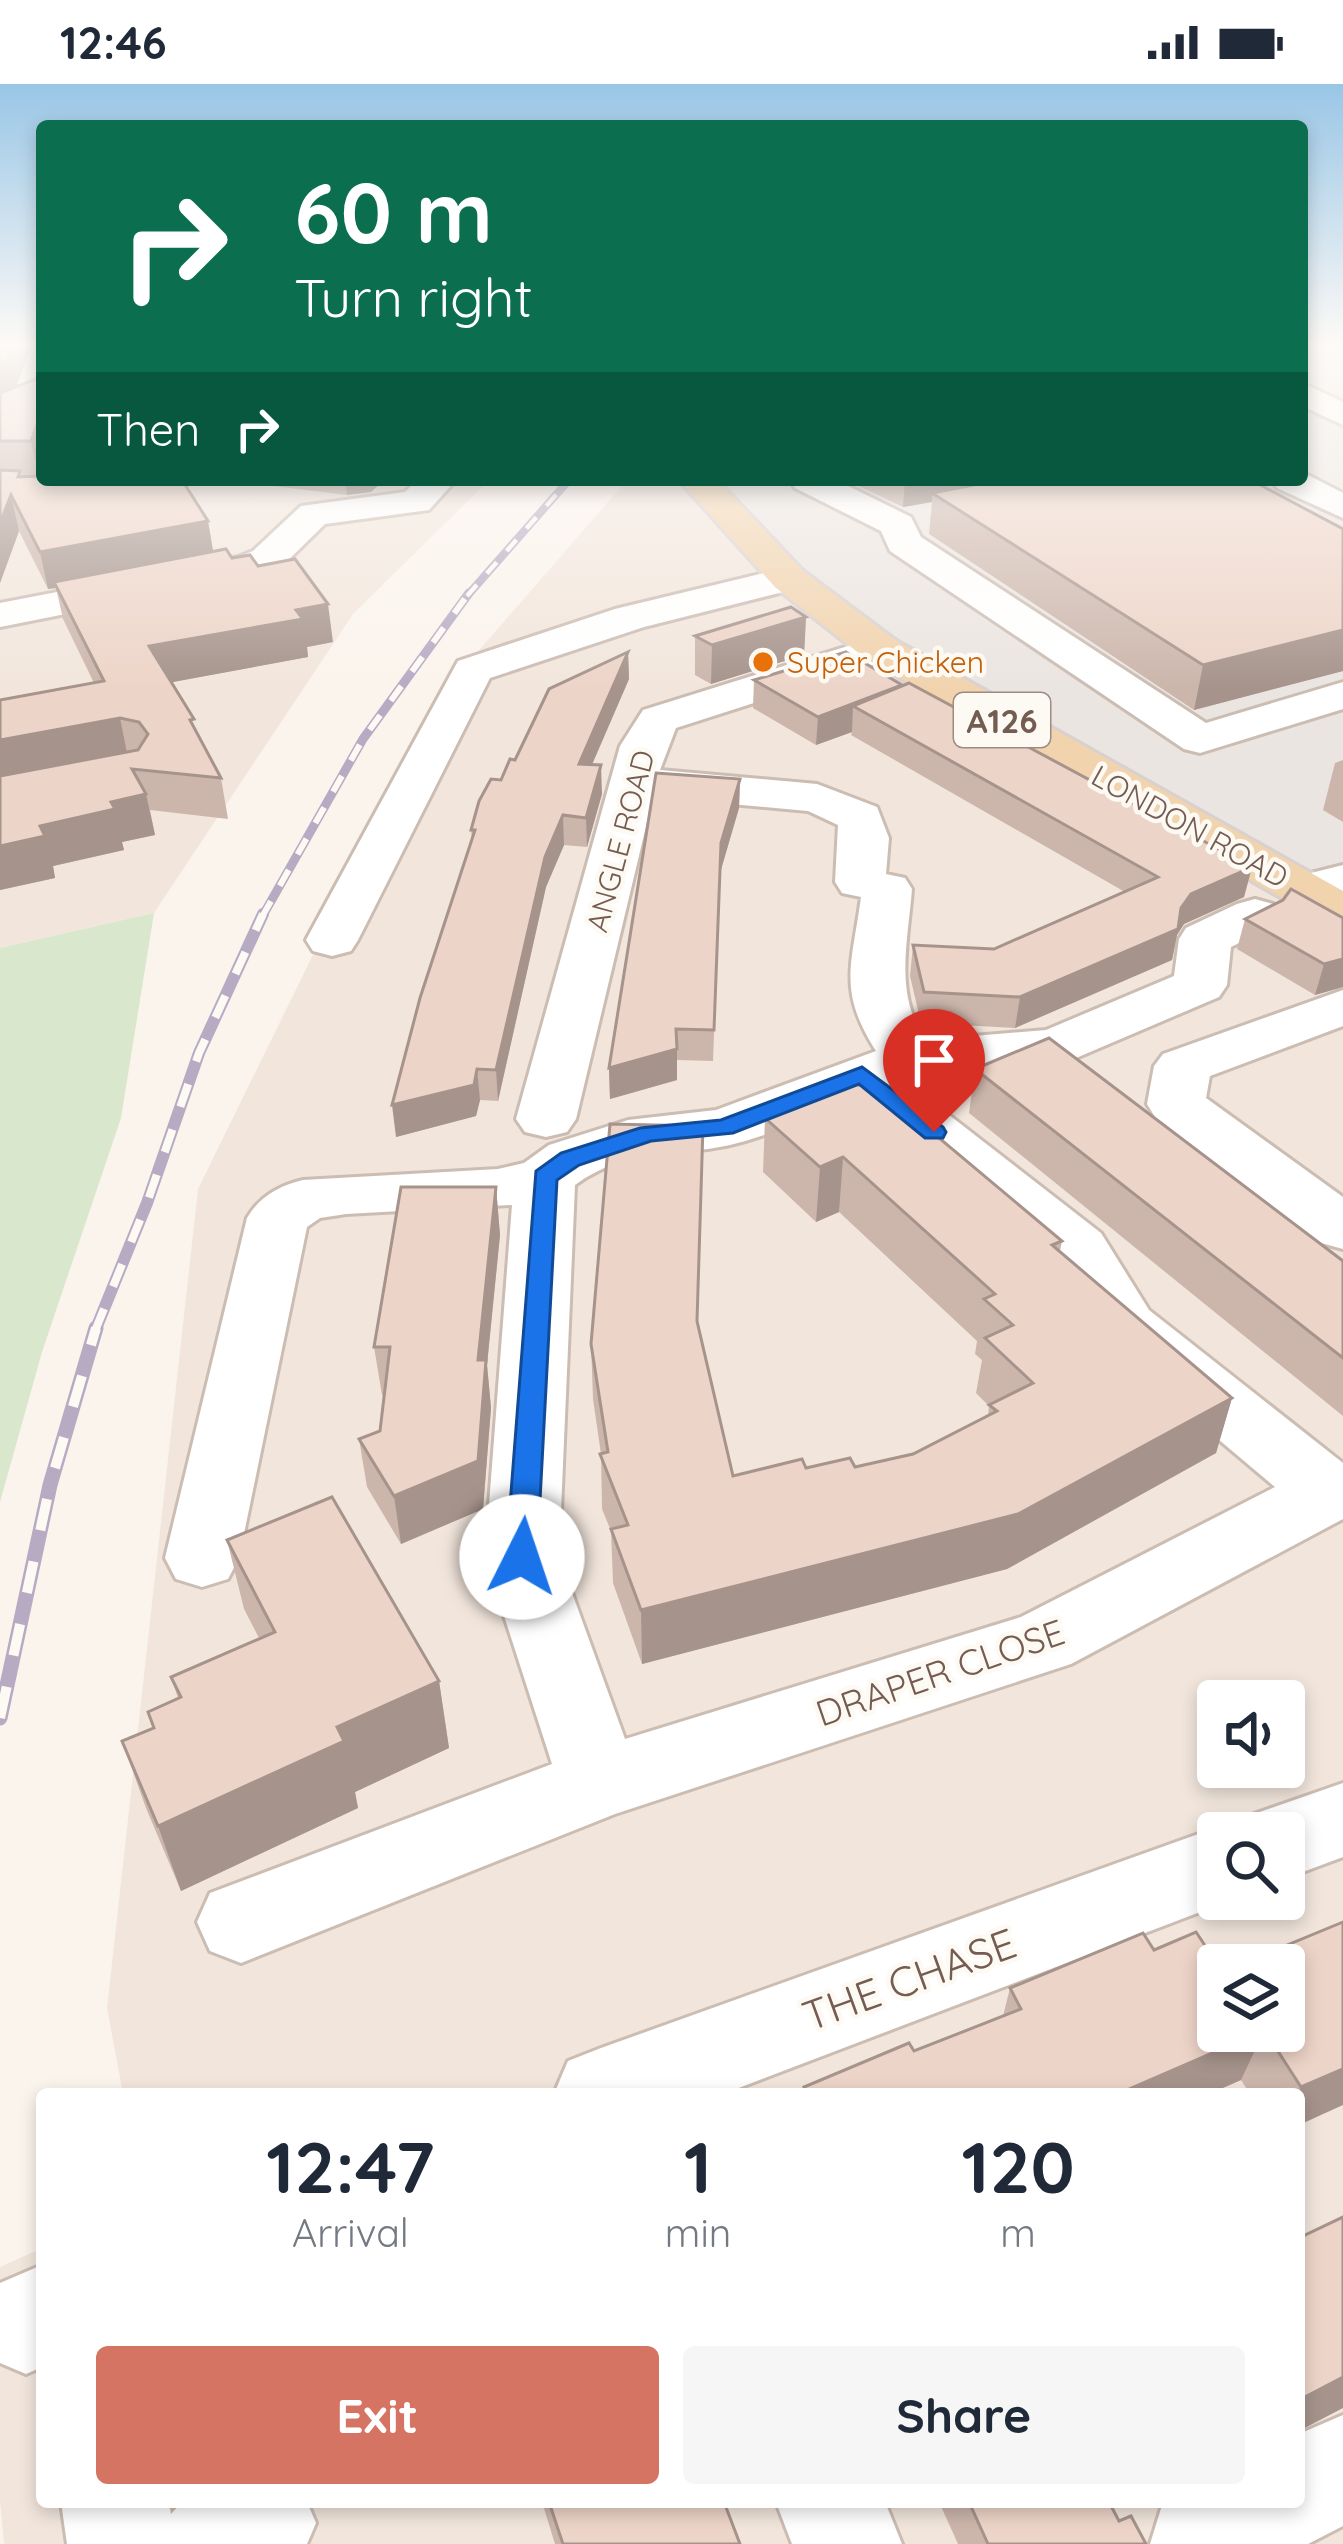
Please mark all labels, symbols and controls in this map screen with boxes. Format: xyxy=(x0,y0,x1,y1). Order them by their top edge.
text: 12:46 xyxy=(60,14,167,70)
text: 60 m xyxy=(294,159,493,264)
icon: right xyxy=(96,168,252,324)
text: Turn right xyxy=(294,263,533,331)
icon: right xyxy=(224,396,290,462)
text: Then xyxy=(96,401,200,457)
place label: Super Chicken xyxy=(787,643,984,681)
marker: Super Chicken xyxy=(750,649,776,675)
road number: A126 xyxy=(954,693,1050,747)
street label: ANGLE ROAD xyxy=(577,746,663,936)
street label: LONDON ROAD xyxy=(1085,756,1295,896)
pin xyxy=(883,1009,985,1132)
icon: arrive xyxy=(901,1027,967,1093)
position arrow xyxy=(459,1494,585,1620)
street label: DRAPER CLOSE xyxy=(810,1608,1070,1736)
map controls xyxy=(1197,1680,1305,2052)
button: sound xyxy=(1197,1680,1305,1788)
button: search xyxy=(1197,1812,1305,1920)
street label: THE CHASE xyxy=(795,1916,1023,2042)
button: layers xyxy=(1197,1944,1305,2052)
text: 12:47 xyxy=(266,2121,435,2211)
text: 1 xyxy=(684,2121,712,2211)
text: 120 xyxy=(962,2121,1075,2211)
text: Arrival xyxy=(292,2208,409,2257)
text: min xyxy=(665,2208,731,2257)
text: m xyxy=(1000,2208,1036,2257)
button: Exit xyxy=(96,2346,659,2484)
button: Share xyxy=(683,2346,1245,2484)

